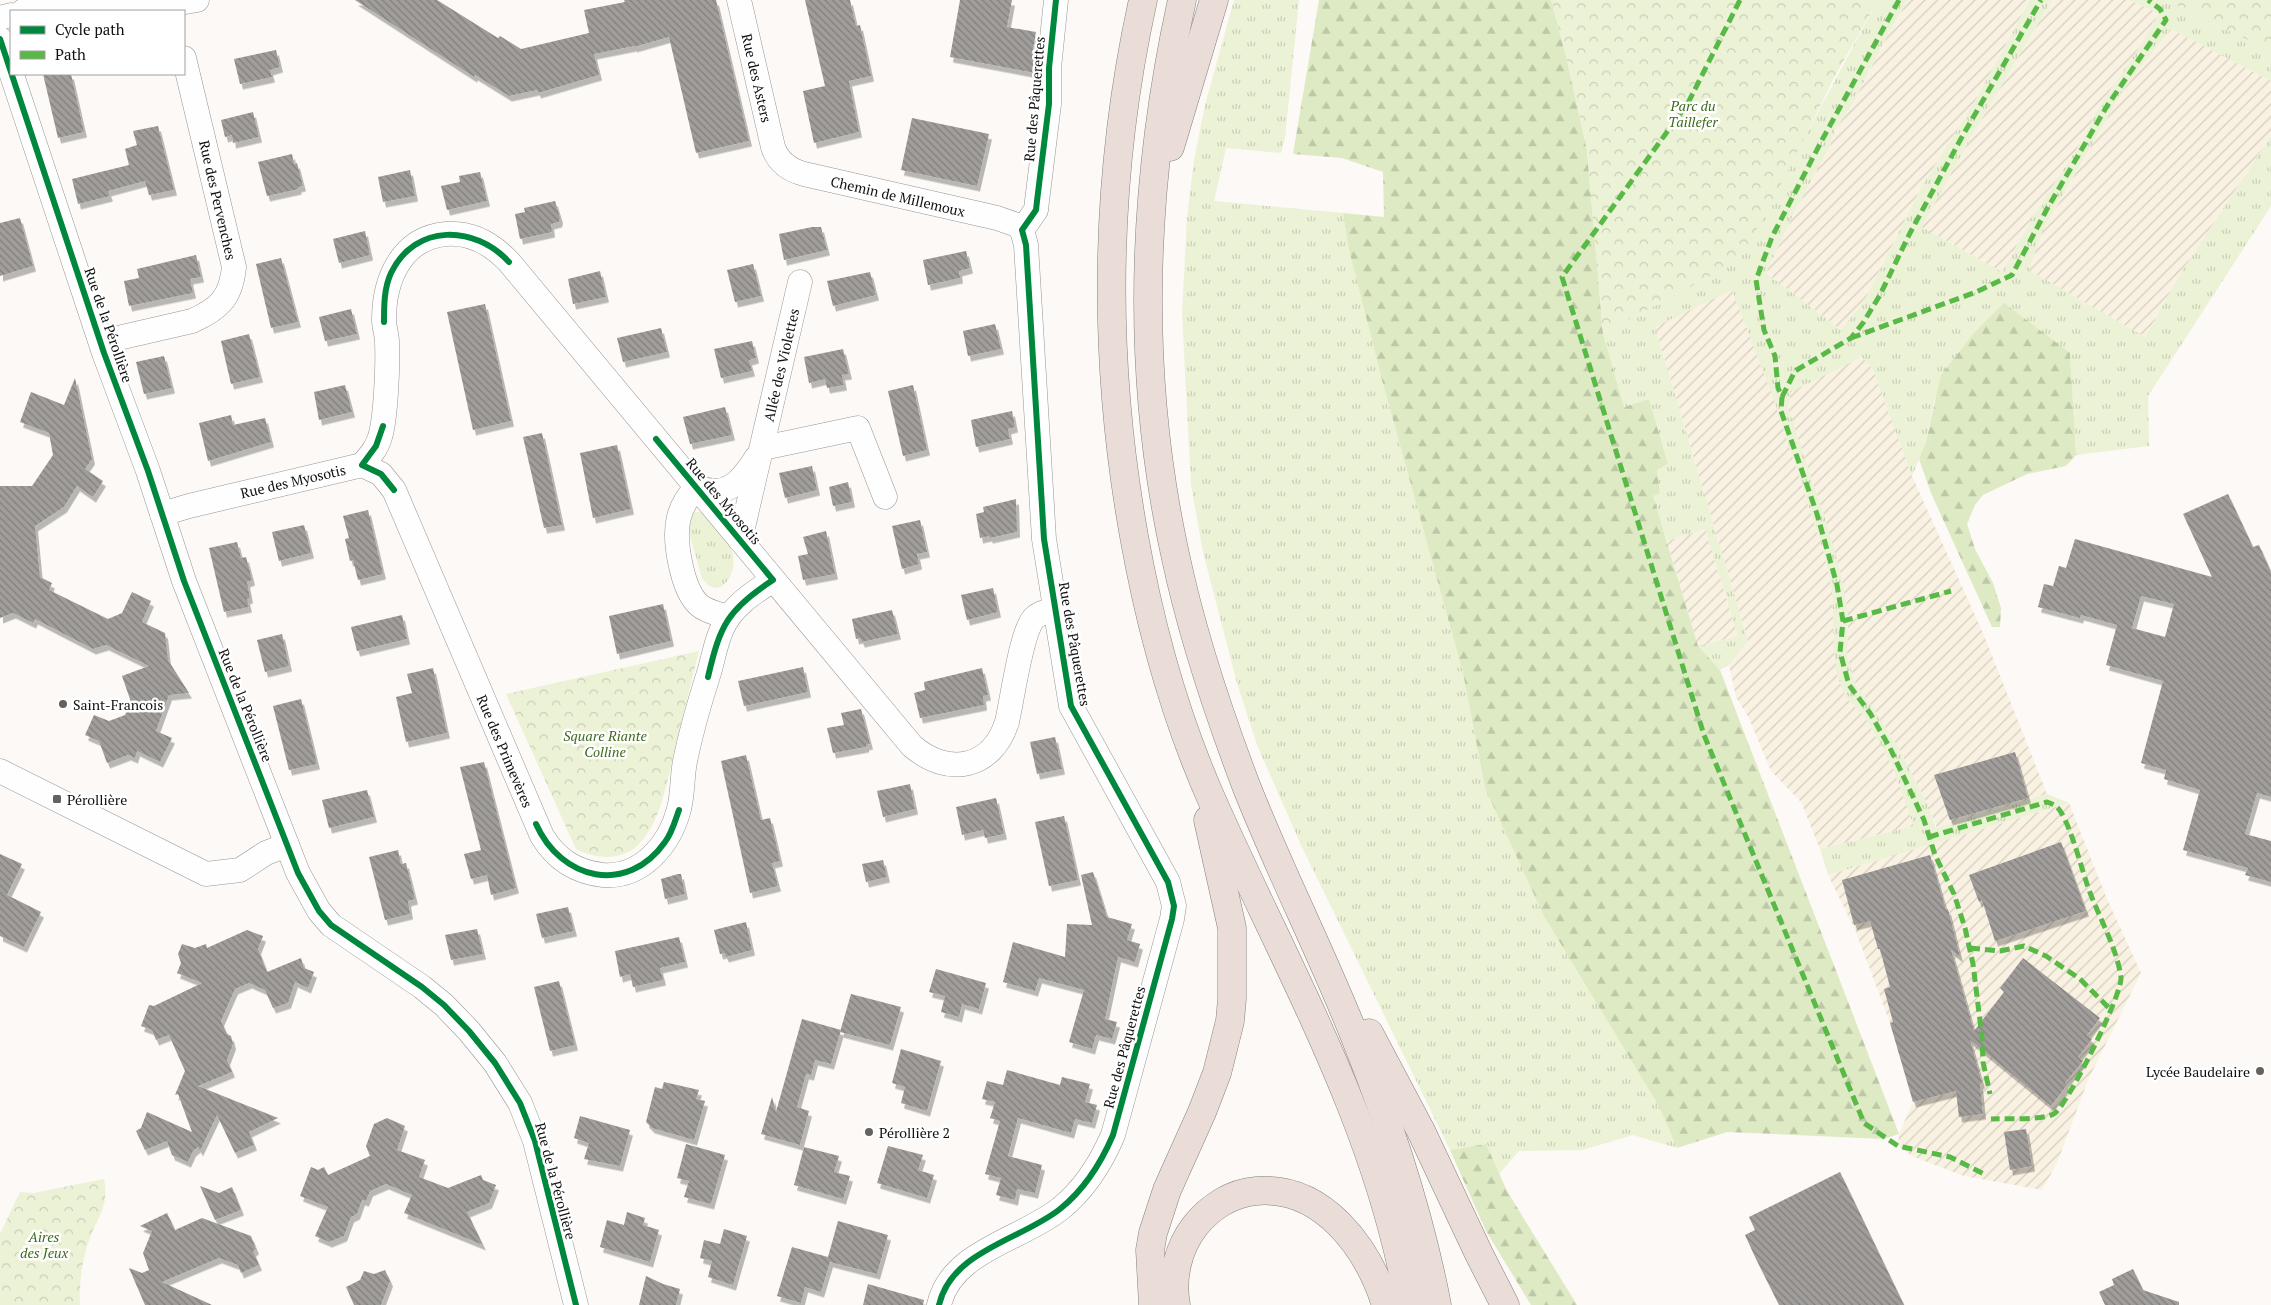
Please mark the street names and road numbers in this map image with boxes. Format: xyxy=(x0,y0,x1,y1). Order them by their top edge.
street label: Rue des Asters xyxy=(738,32,776,124)
street label: Rue des Pâquerettes xyxy=(1019,36,1049,162)
street label: Rue des Pervenches xyxy=(195,138,241,262)
street label: Chemin de Millemoux xyxy=(829,171,968,221)
street label: Rue de la Pérollière xyxy=(80,265,138,385)
street label: Allée des Violettes xyxy=(759,307,803,423)
street label: Rue des Myosotis xyxy=(682,454,766,548)
street label: Rue des Myosotis xyxy=(238,460,348,502)
street label: Rue des Pâquerettes xyxy=(1055,580,1095,708)
street label: Rue de la Pérollière xyxy=(215,646,277,764)
street label: Rue des Primevères xyxy=(473,692,537,810)
street label: Rue des Pâquerettes xyxy=(1099,984,1149,1110)
street label: Rue de la Pérollière xyxy=(531,1120,581,1242)

